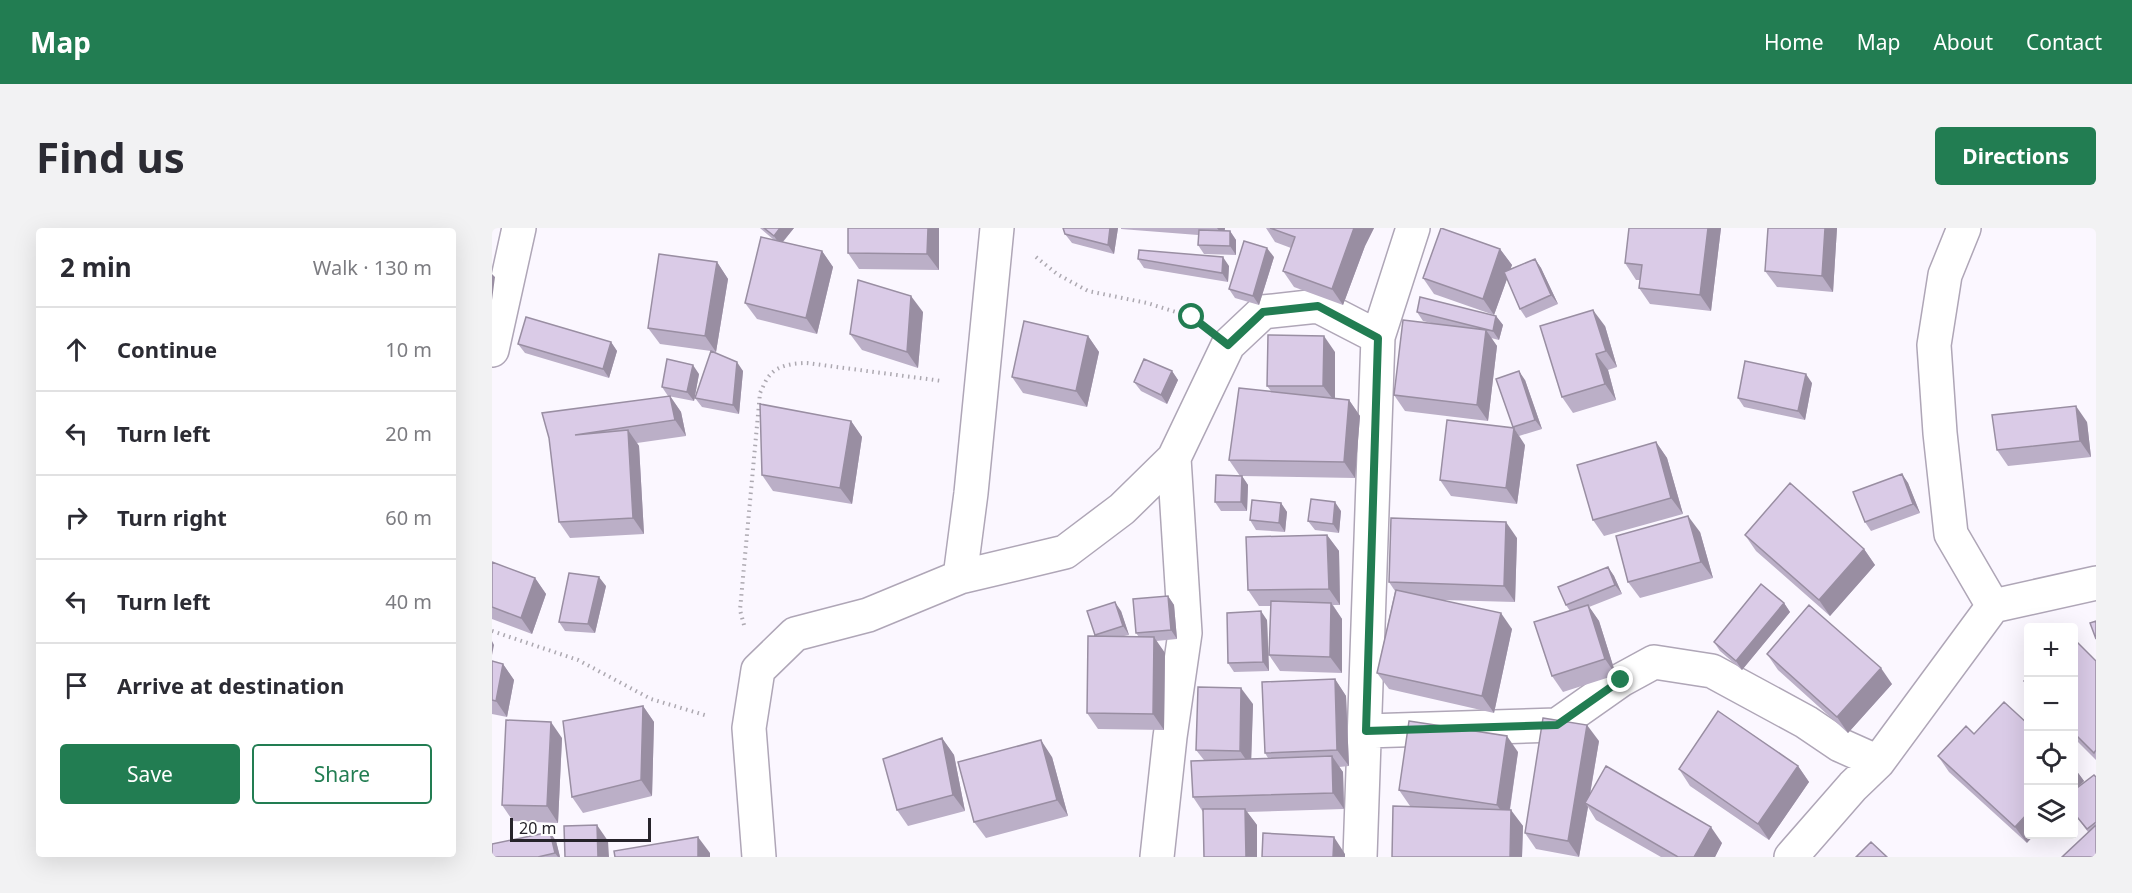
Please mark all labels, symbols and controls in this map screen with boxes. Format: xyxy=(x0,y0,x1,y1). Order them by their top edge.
text: Map xyxy=(30,23,91,61)
text: Home xyxy=(1764,28,1824,56)
text: Map xyxy=(1857,28,1900,56)
text: About xyxy=(1933,28,1993,56)
text: Contact xyxy=(2026,28,2102,56)
button: Directions xyxy=(1935,127,2096,185)
text: Find us xyxy=(36,128,185,185)
text: 2 min xyxy=(60,249,132,285)
text: Walk · 130 m xyxy=(313,254,432,281)
route start xyxy=(1178,303,1204,329)
icon: ahead xyxy=(60,333,93,366)
text: Continue xyxy=(117,334,217,364)
text: 10 m xyxy=(385,336,432,363)
icon: left xyxy=(60,417,93,450)
text: Turn left xyxy=(117,418,211,448)
text: 20 m xyxy=(385,420,432,447)
icon: right xyxy=(60,501,93,534)
text: Turn right xyxy=(117,502,227,532)
text: 60 m xyxy=(385,504,432,531)
icon: left xyxy=(60,585,93,618)
text: Turn left xyxy=(117,586,211,616)
text: 40 m xyxy=(385,588,432,615)
map controls xyxy=(2024,623,2078,839)
button: + xyxy=(2024,623,2078,677)
route end xyxy=(1607,666,1633,692)
icon: arrive xyxy=(60,669,93,702)
text: Arrive at destination xyxy=(117,670,344,700)
button: − xyxy=(2024,677,2078,731)
button: locate xyxy=(2024,731,2078,785)
button: Save xyxy=(60,744,240,804)
button: Share xyxy=(252,744,432,804)
button: layers xyxy=(2024,785,2078,839)
scale bar xyxy=(510,815,651,842)
text: 20 m xyxy=(519,817,556,839)

